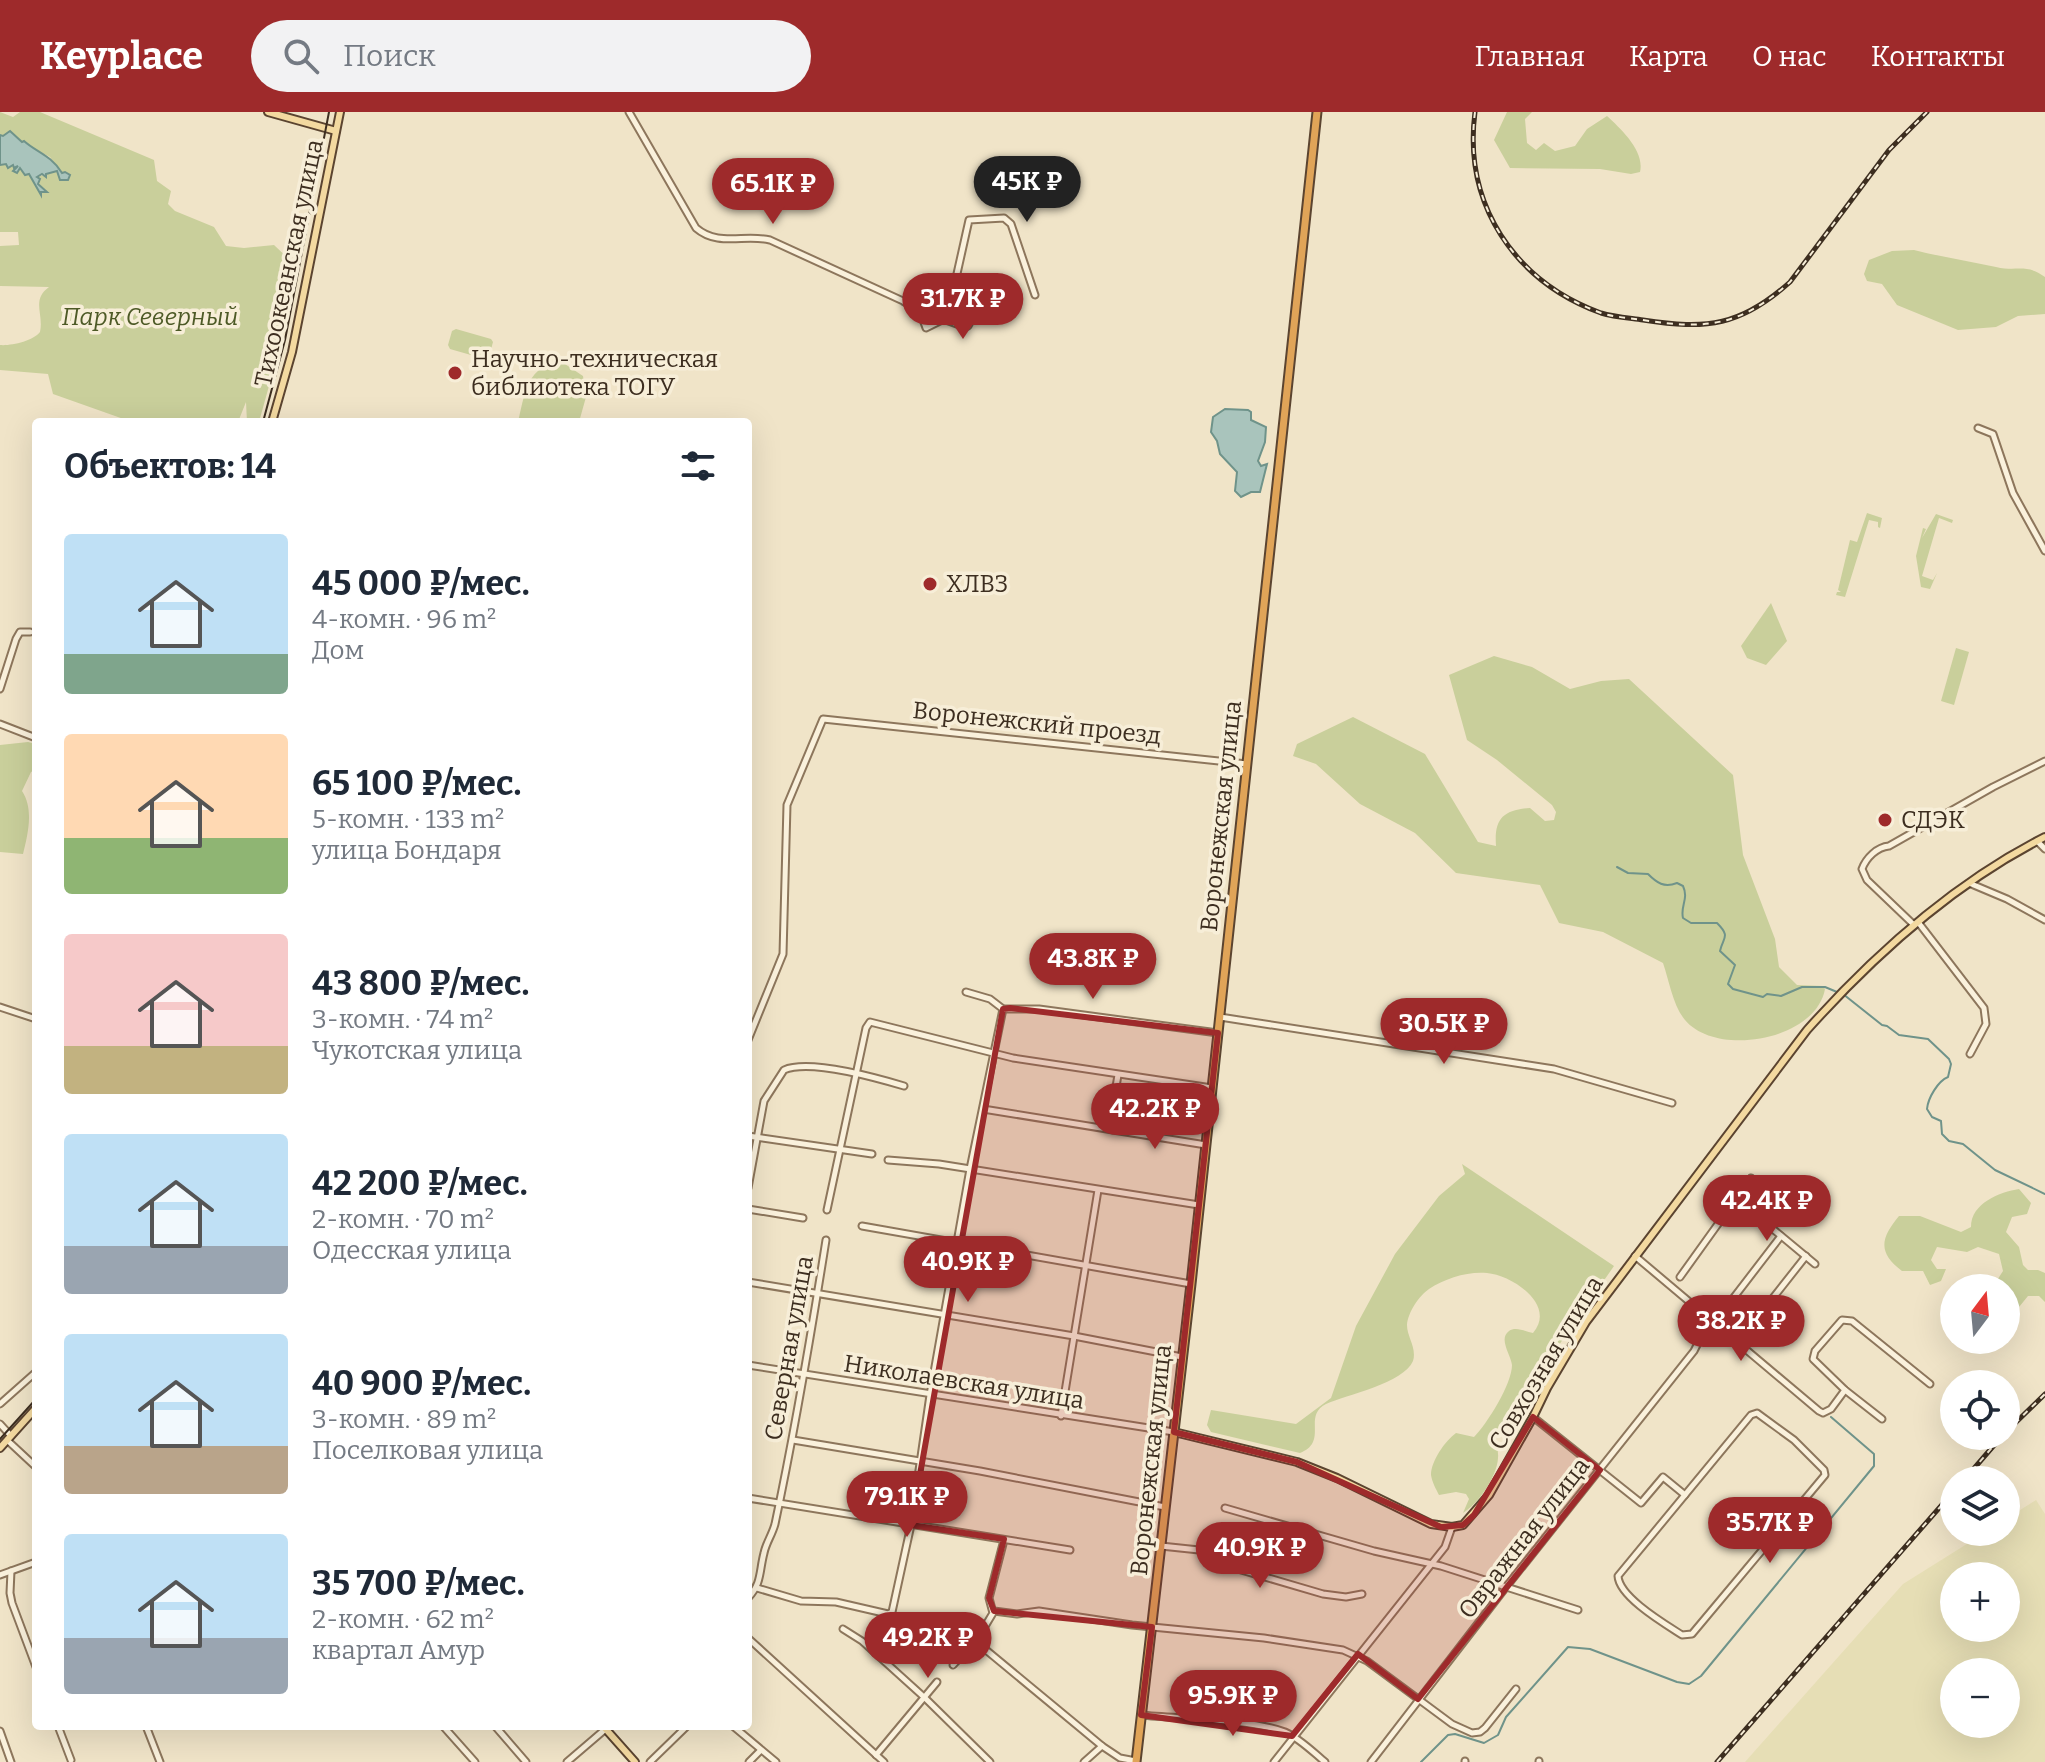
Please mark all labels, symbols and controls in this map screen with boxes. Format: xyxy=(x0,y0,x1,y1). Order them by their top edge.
search box xyxy=(251,20,811,92)
text: Keyplace xyxy=(40,33,203,79)
icon: search xyxy=(279,34,323,78)
text: Поиск xyxy=(343,38,436,74)
text: Главная xyxy=(1475,40,1585,73)
text: Карта xyxy=(1629,40,1708,73)
text: О нас xyxy=(1752,40,1827,73)
text: Контакты xyxy=(1871,40,2005,73)
street label: Тихоокеанская улица xyxy=(249,137,329,389)
pin: 45K ₽ xyxy=(971,156,1083,224)
pin: 65.1K ₽ xyxy=(699,158,847,226)
text: 45K ₽ xyxy=(992,166,1062,197)
text: 65.1K ₽ xyxy=(730,168,816,199)
pin: 31.7K ₽ xyxy=(889,273,1037,341)
text: 31.7K ₽ xyxy=(920,283,1006,314)
park label: Парк Северный xyxy=(62,303,238,331)
place label: Научно-техническая библиотека ТОГУ xyxy=(471,345,718,401)
marker: Научно-техническая библиотека ТОГУ xyxy=(446,364,464,382)
icon: filters xyxy=(676,444,720,488)
text: Объектов: 14 xyxy=(64,446,276,487)
text: 45 000 ₽/мес. xyxy=(312,563,530,604)
icon: home xyxy=(128,566,224,662)
place label: ХЛВЗ xyxy=(946,570,1009,598)
marker: ХЛВЗ xyxy=(921,575,939,593)
text: 4-комн. · 96 m² xyxy=(312,604,496,635)
text: Дом xyxy=(312,635,364,666)
street label: Воронежский проезд xyxy=(911,696,1163,750)
street label: Воронежская улица xyxy=(1195,699,1247,933)
text: 65 100 ₽/мес. xyxy=(312,763,522,804)
icon: home xyxy=(128,766,224,862)
text: 5-комн. · 133 m² xyxy=(312,804,504,835)
place label: СДЭК xyxy=(1901,806,1965,834)
marker: СДЭК xyxy=(1876,811,1894,829)
text: улица Бондаря xyxy=(312,835,501,866)
pin: 43.8K ₽ xyxy=(1019,933,1167,1001)
text: 43.8K ₽ xyxy=(1047,943,1139,974)
text: 43 800 ₽/мес. xyxy=(312,963,529,1004)
icon: home xyxy=(128,966,224,1062)
pin: 30.5K ₽ xyxy=(1370,998,1518,1066)
text: 3-комн. · 74 m² xyxy=(312,1004,493,1035)
text: 30.5K ₽ xyxy=(1399,1008,1489,1039)
text: Чукотская улица xyxy=(312,1035,522,1066)
pin: 42.2K ₽ xyxy=(1081,1083,1229,1151)
text: 42.2K ₽ xyxy=(1109,1093,1201,1124)
text: 42 200 ₽/мес. xyxy=(312,1163,528,1204)
icon: home xyxy=(128,1166,224,1262)
pin: 42.4K ₽ xyxy=(1693,1175,1841,1243)
text: 42.4K ₽ xyxy=(1721,1185,1813,1216)
text: 2-комн. · 70 m² xyxy=(312,1204,494,1235)
text: Одесская улица xyxy=(312,1235,511,1266)
pin: 40.9K ₽ xyxy=(894,1236,1042,1304)
text: 40.9K ₽ xyxy=(922,1246,1014,1277)
street label: Северная улица xyxy=(759,1254,819,1442)
street label: Совхозная улица xyxy=(1483,1271,1609,1455)
north arrow xyxy=(1940,1274,2020,1354)
map controls xyxy=(1940,1274,2020,1738)
pin: 38.2K ₽ xyxy=(1667,1295,1815,1363)
text: 38.2K ₽ xyxy=(1696,1305,1786,1336)
street label: Воронежская улица xyxy=(1125,1343,1177,1577)
street label: Николаевская улица xyxy=(842,1349,1086,1415)
text: 40 900 ₽/мес. xyxy=(312,1363,531,1404)
icon: home xyxy=(128,1366,224,1462)
button: locate xyxy=(1940,1370,2020,1450)
text: 3-комн. · 89 m² xyxy=(312,1404,496,1435)
text: Поселковая улица xyxy=(312,1435,543,1466)
street label: Овражная улица xyxy=(1453,1452,1595,1624)
button: layers xyxy=(1940,1466,2020,1546)
pin: 79.1K ₽ xyxy=(833,1471,981,1539)
text: 79.1K ₽ xyxy=(865,1481,949,1512)
pin: 35.7K ₽ xyxy=(1696,1497,1844,1565)
text: 35.7K ₽ xyxy=(1726,1507,1814,1538)
pin: 40.9K ₽ xyxy=(1186,1522,1334,1590)
text: 40.9K ₽ xyxy=(1214,1532,1306,1563)
button: + xyxy=(1940,1562,2020,1642)
text: 35 700 ₽/мес. xyxy=(312,1563,525,1604)
icon: home xyxy=(128,1566,224,1662)
text: 2-комн. · 62 m² xyxy=(312,1604,494,1635)
pin: 49.2K ₽ xyxy=(854,1612,1002,1680)
text: 49.2K ₽ xyxy=(882,1622,974,1653)
text: квартал Амур xyxy=(312,1635,485,1666)
button: − xyxy=(1940,1658,2020,1738)
pin: 95.9K ₽ xyxy=(1159,1670,1307,1738)
text: 95.9K ₽ xyxy=(1188,1680,1278,1711)

